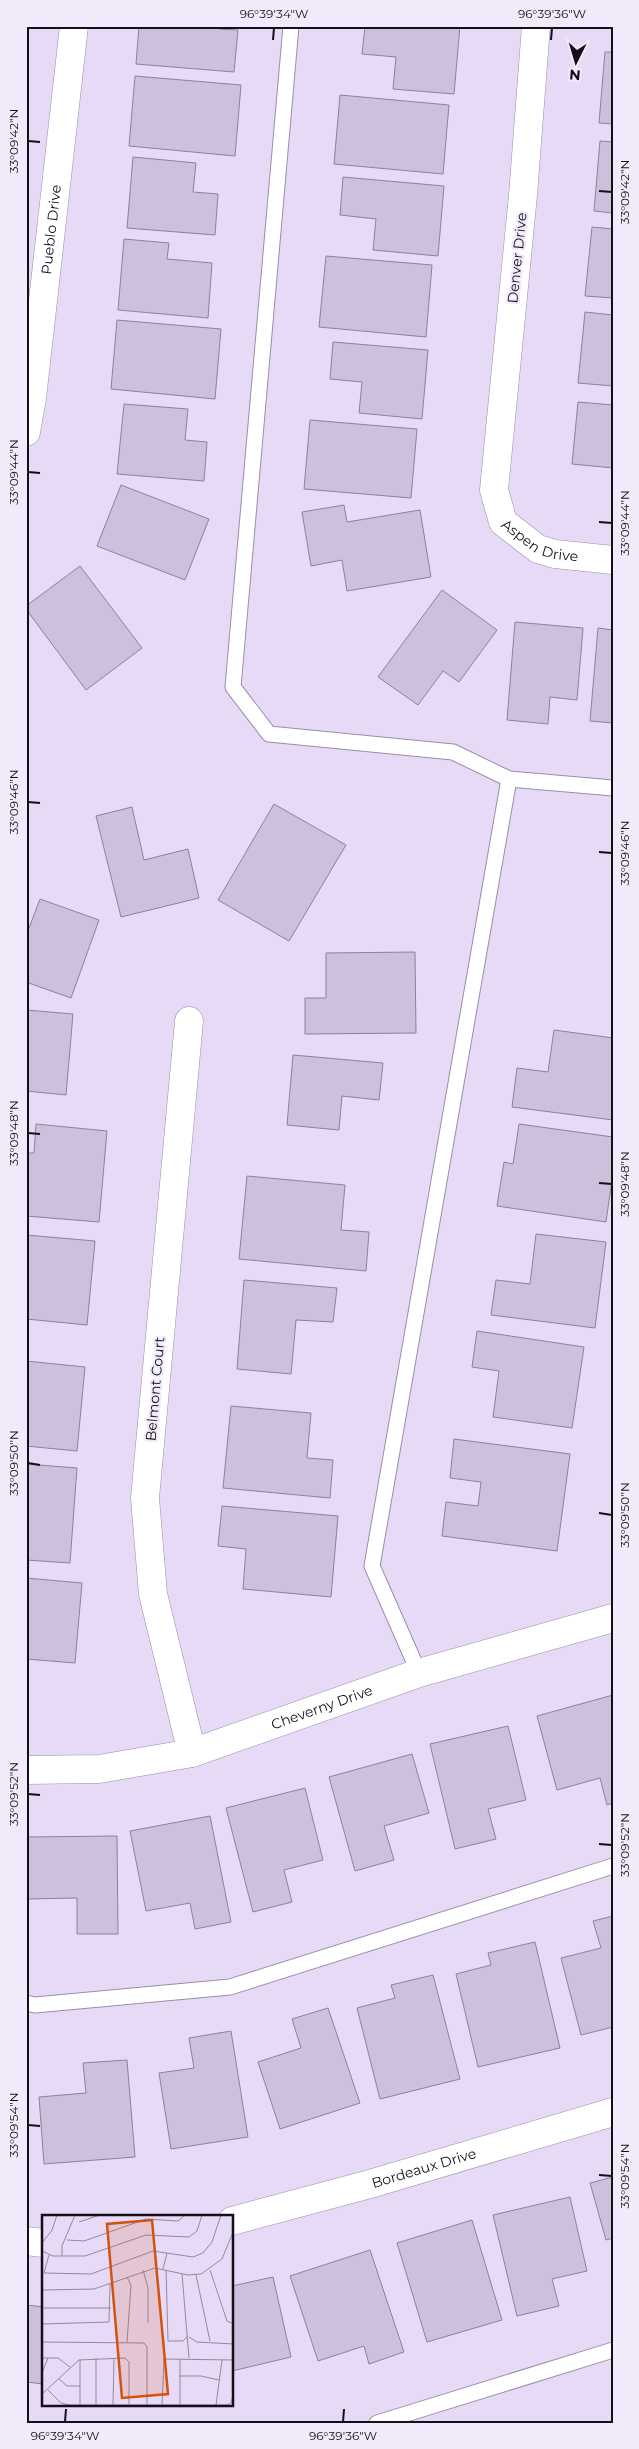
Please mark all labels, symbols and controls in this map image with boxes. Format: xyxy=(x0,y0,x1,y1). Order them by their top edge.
text: 96°39'34"W xyxy=(240,6,308,21)
text: 96°39'36"W xyxy=(518,6,586,21)
north arrow xyxy=(552,38,602,88)
text: N xyxy=(568,65,581,84)
text: 33°09'42"N xyxy=(6,109,21,173)
text: 33°09'42"N xyxy=(617,160,632,224)
street label: Pueblo Drive xyxy=(37,184,65,276)
street label: Denver Drive xyxy=(503,212,531,304)
text: 33°09'44"N xyxy=(6,439,21,505)
text: 33°09'44"N xyxy=(617,490,632,556)
street label: Aspen Drive xyxy=(498,515,579,565)
text: 33°09'46"N xyxy=(6,769,21,835)
text: 33°09'46"N xyxy=(617,820,632,886)
text: 33°09'48"N xyxy=(6,1100,21,1166)
text: 33°09'48"N xyxy=(617,1151,632,1217)
street label: Belmont Court xyxy=(141,1336,169,1442)
text: 33°09'50"N xyxy=(6,1430,21,1496)
text: 33°09'50"N xyxy=(617,1482,632,1548)
street label: Cheverny Drive xyxy=(269,1681,375,1733)
text: 33°09'52"N xyxy=(6,1762,21,1826)
text: 33°09'52"N xyxy=(617,1813,632,1877)
text: 33°09'54"N xyxy=(6,2093,21,2157)
street label: Bordeaux Drive xyxy=(369,2144,478,2192)
text: 33°09'54"N xyxy=(617,2144,632,2208)
inset map xyxy=(42,2215,234,2406)
text: 96°39'34"W xyxy=(31,2428,99,2443)
text: 96°39'36"W xyxy=(309,2428,377,2443)

